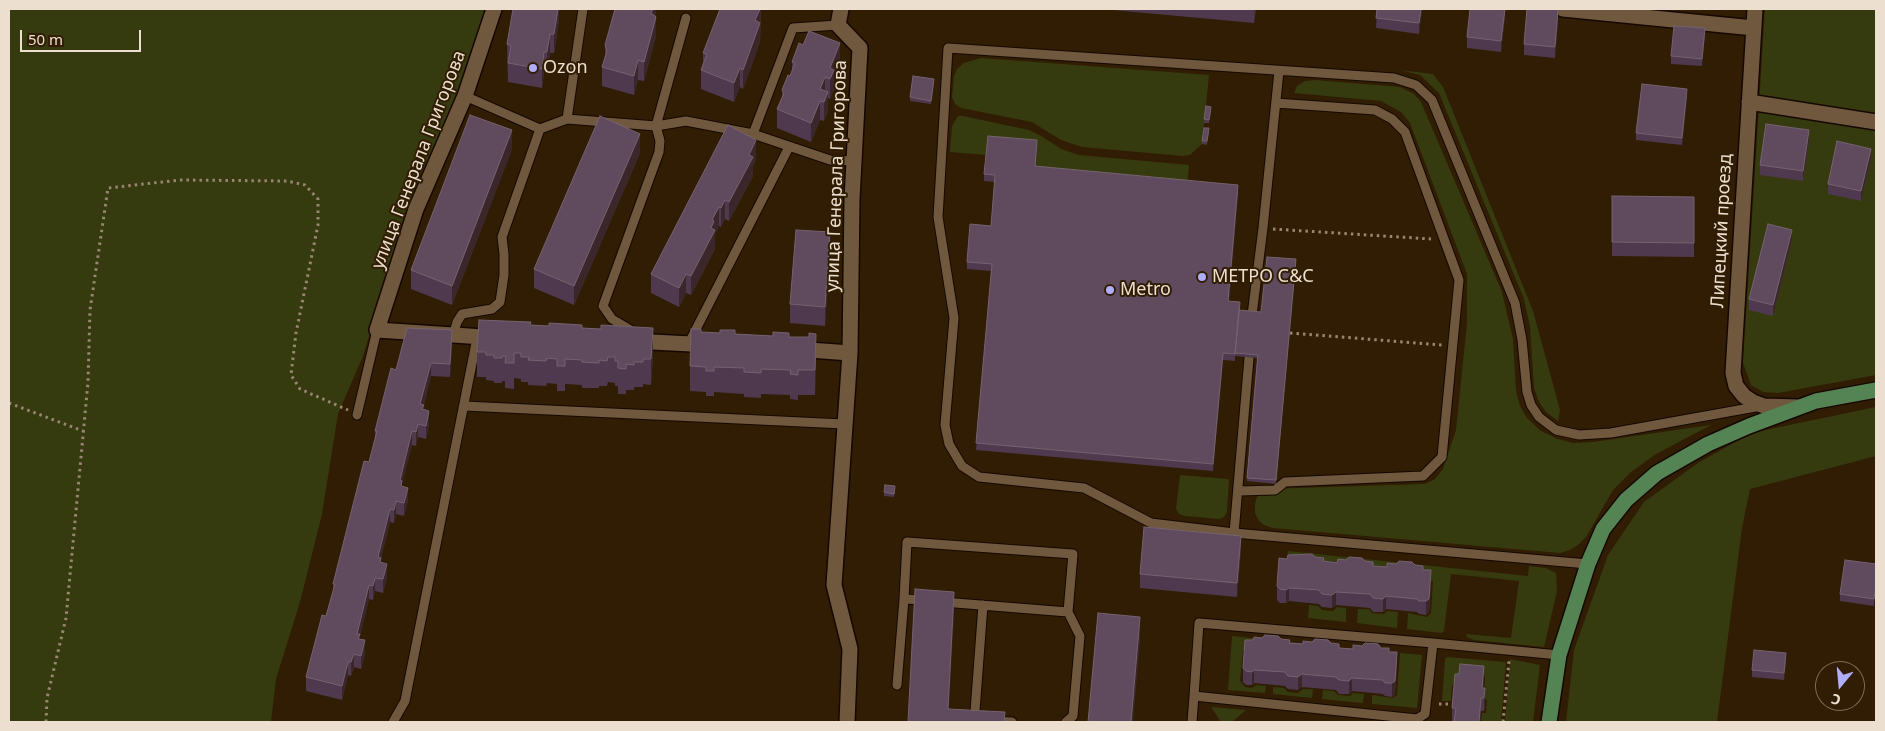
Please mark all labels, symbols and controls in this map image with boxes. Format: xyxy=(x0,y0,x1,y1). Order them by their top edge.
scale bar xyxy=(22,20,144,52)
text: 50 m xyxy=(28,29,63,49)
street label: улица Генерала Григорова xyxy=(367,48,471,272)
place label: Ozon xyxy=(543,57,588,79)
street label: улица Генерала Григорова xyxy=(822,60,852,292)
marker: Ozon xyxy=(527,62,539,74)
street label: Липецкий проезд xyxy=(1707,153,1737,309)
place label: МЕТРО С&С xyxy=(1212,266,1314,288)
marker: МЕТРО С&С xyxy=(1196,271,1208,283)
place label: Metro xyxy=(1120,279,1171,301)
marker: Metro xyxy=(1104,284,1116,296)
north arrow xyxy=(1815,661,1865,711)
text: С xyxy=(1829,689,1843,710)

